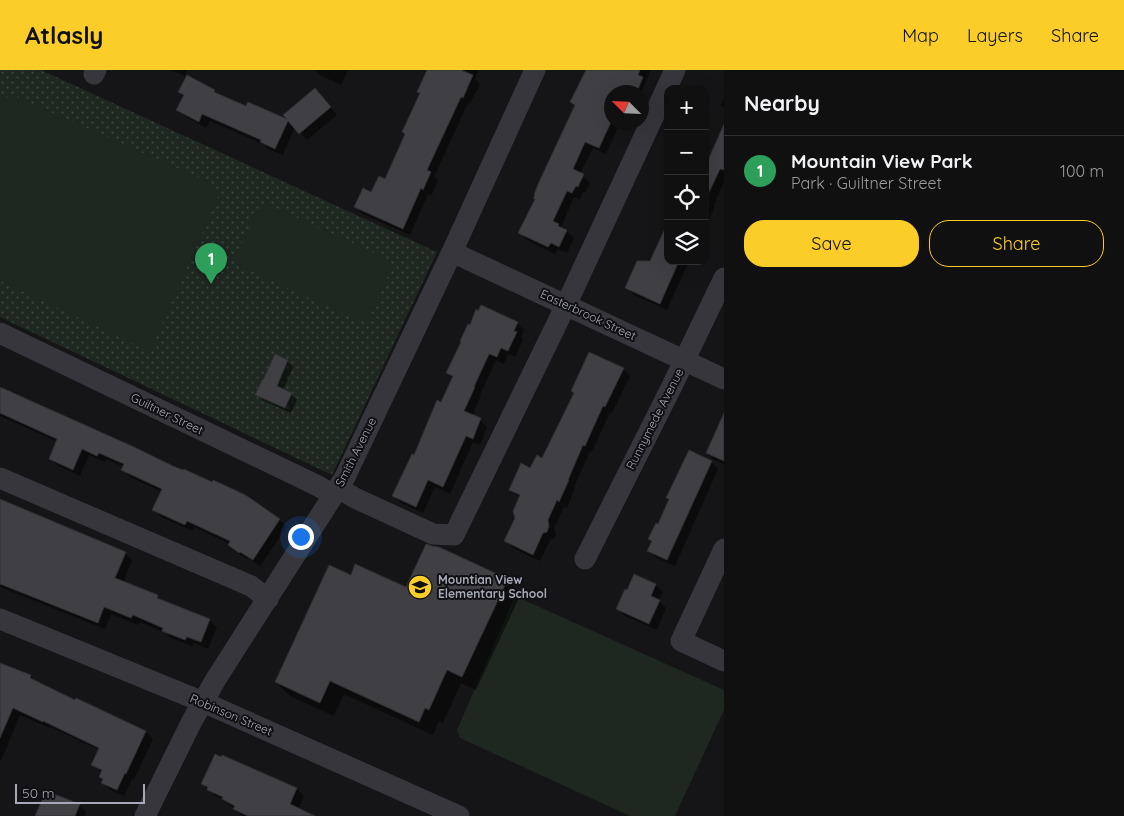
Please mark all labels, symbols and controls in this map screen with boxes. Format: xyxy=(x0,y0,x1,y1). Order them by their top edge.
text: Atlasly xyxy=(25,20,103,50)
text: Map xyxy=(902,24,939,47)
text: Layers xyxy=(967,24,1023,47)
text: Share xyxy=(1051,24,1099,47)
north arrow xyxy=(604,85,649,130)
map controls xyxy=(664,85,709,265)
button: + xyxy=(664,85,709,130)
text: Nearby xyxy=(744,90,820,116)
button: − xyxy=(664,130,709,175)
text: Mountain View Park xyxy=(791,149,973,173)
text: 1 xyxy=(757,161,763,181)
text: 100 m xyxy=(1060,161,1104,181)
text: Park · Guiltner Street xyxy=(791,173,942,193)
button: locate xyxy=(664,175,709,220)
button: layers xyxy=(664,220,709,265)
button: Save xyxy=(744,220,919,267)
button: Share xyxy=(929,220,1104,267)
pin: 1 xyxy=(195,243,227,284)
street label: Easterbrook Street xyxy=(538,286,638,343)
street label: Runnymede Avenue xyxy=(623,366,687,472)
street label: Guiltner Street xyxy=(128,390,206,438)
street label: Smith Avenue xyxy=(332,415,379,489)
your location xyxy=(288,524,314,550)
place label: Mountian View Elementary School xyxy=(438,572,547,601)
school or university icon: Mountian View Elementary School xyxy=(407,574,433,600)
street label: Robinson Street xyxy=(188,690,275,739)
scale bar xyxy=(15,781,145,804)
text: 50 m xyxy=(22,784,55,802)

